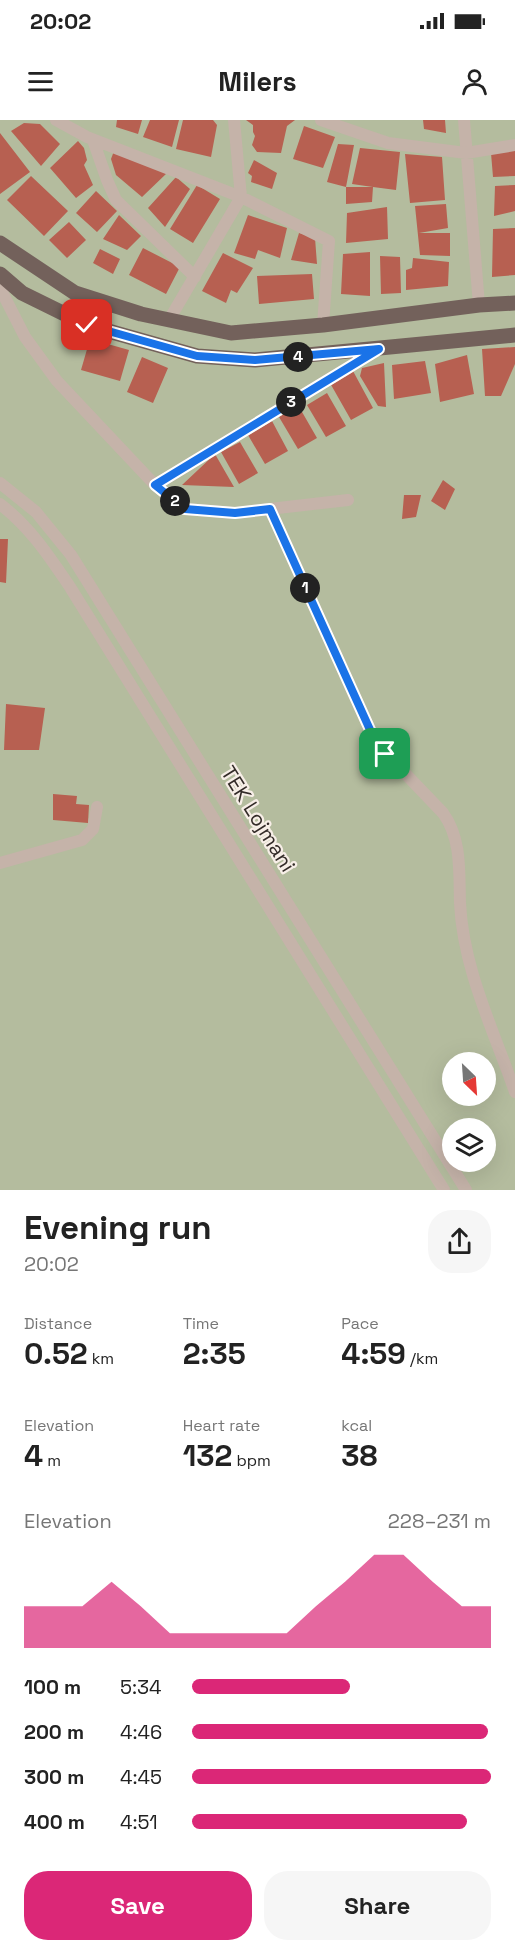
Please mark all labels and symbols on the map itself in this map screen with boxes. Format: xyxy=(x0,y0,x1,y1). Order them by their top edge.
pin xyxy=(61,299,112,350)
pin: 4 xyxy=(283,342,313,372)
pin: 3 xyxy=(276,387,306,417)
pin: 2 xyxy=(160,486,190,516)
pin: 1 xyxy=(290,573,320,603)
pin xyxy=(359,728,410,779)
street label: TEK Lojmani xyxy=(215,761,302,877)
north arrow xyxy=(442,1052,496,1106)

